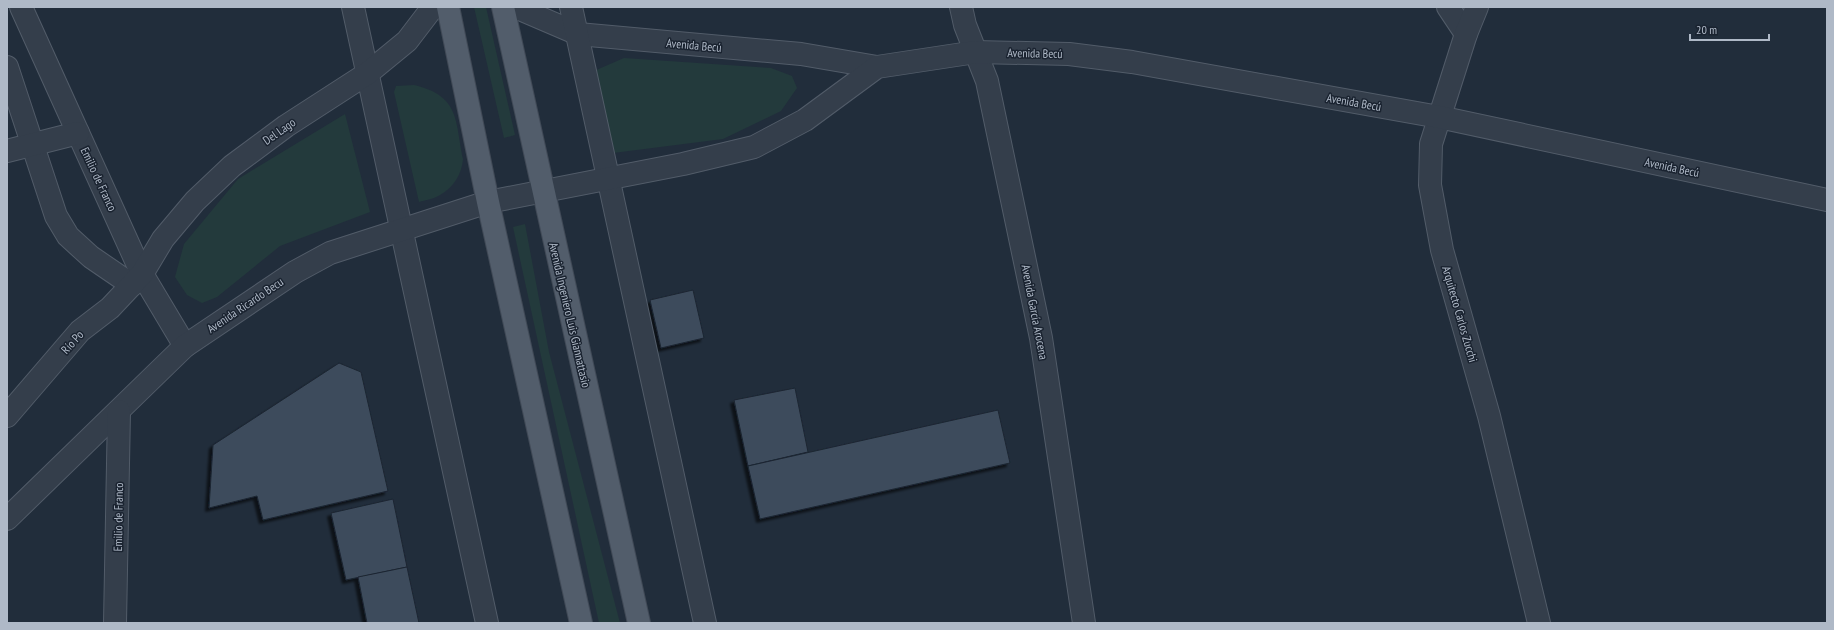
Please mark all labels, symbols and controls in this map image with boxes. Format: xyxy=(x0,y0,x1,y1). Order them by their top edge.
scale bar xyxy=(1690,16,1769,42)
text: 20 m xyxy=(1696,22,1717,37)
street label: Avenida Becú xyxy=(666,35,722,55)
street label: Avenida Becú xyxy=(1007,45,1063,61)
street label: Avenida Becú xyxy=(1325,90,1383,114)
street label: Del Lago xyxy=(260,114,298,148)
street label: Emilio de Franco xyxy=(78,145,120,213)
street label: Avenida Becú xyxy=(1643,154,1701,180)
street label: Avenida Ingeniero Luis Giannattasio xyxy=(546,241,594,389)
street label: Avenida García Arocena xyxy=(1018,263,1052,361)
street label: Arquitecto Carlos Zucchi xyxy=(1439,264,1481,364)
street label: Avenida Ricardo Becu xyxy=(204,274,286,336)
street label: Río Po xyxy=(58,327,86,357)
street label: Emilio de Franco xyxy=(110,482,126,552)

